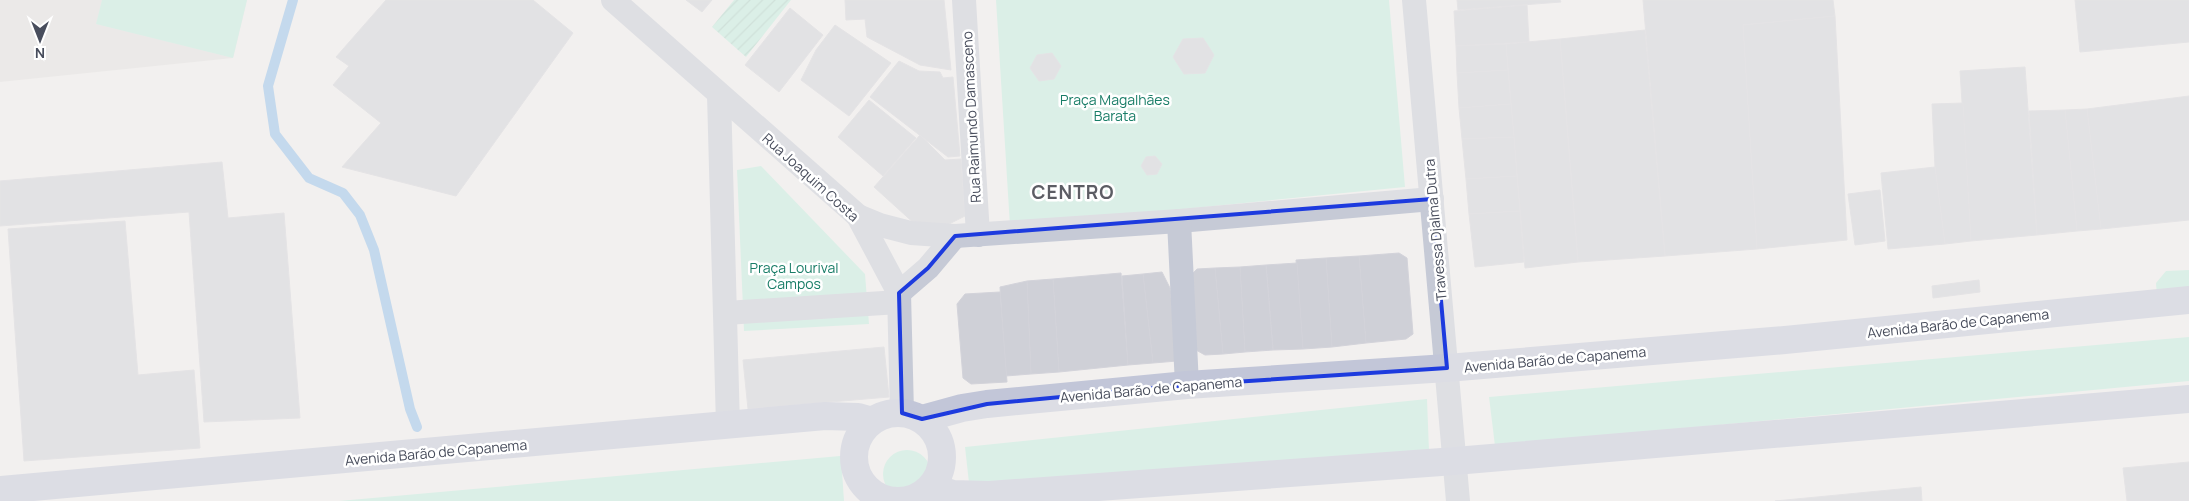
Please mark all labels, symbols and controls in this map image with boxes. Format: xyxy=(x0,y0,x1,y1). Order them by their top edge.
north arrow xyxy=(15,15,65,65)
street label: Rua Raimundo Damasceno xyxy=(957,31,985,203)
text: N xyxy=(35,44,45,63)
park label: Praça Magalhães Barata xyxy=(1060,90,1170,125)
street label: Rua Joaquim Costa xyxy=(759,129,863,225)
street label: Travessa Djalma Dutra xyxy=(1419,158,1451,302)
district label: CENTRO xyxy=(1031,179,1115,205)
park label: Praça Lourival Campos xyxy=(749,258,839,293)
street label: Avenida Barão de Capanema xyxy=(1866,304,2050,342)
street label: Avenida Barão de Capanema xyxy=(1463,342,1647,376)
street label: Avenida Barão de Capanema xyxy=(1059,372,1243,406)
street label: Avenida Barão de Capanema xyxy=(344,435,528,469)

